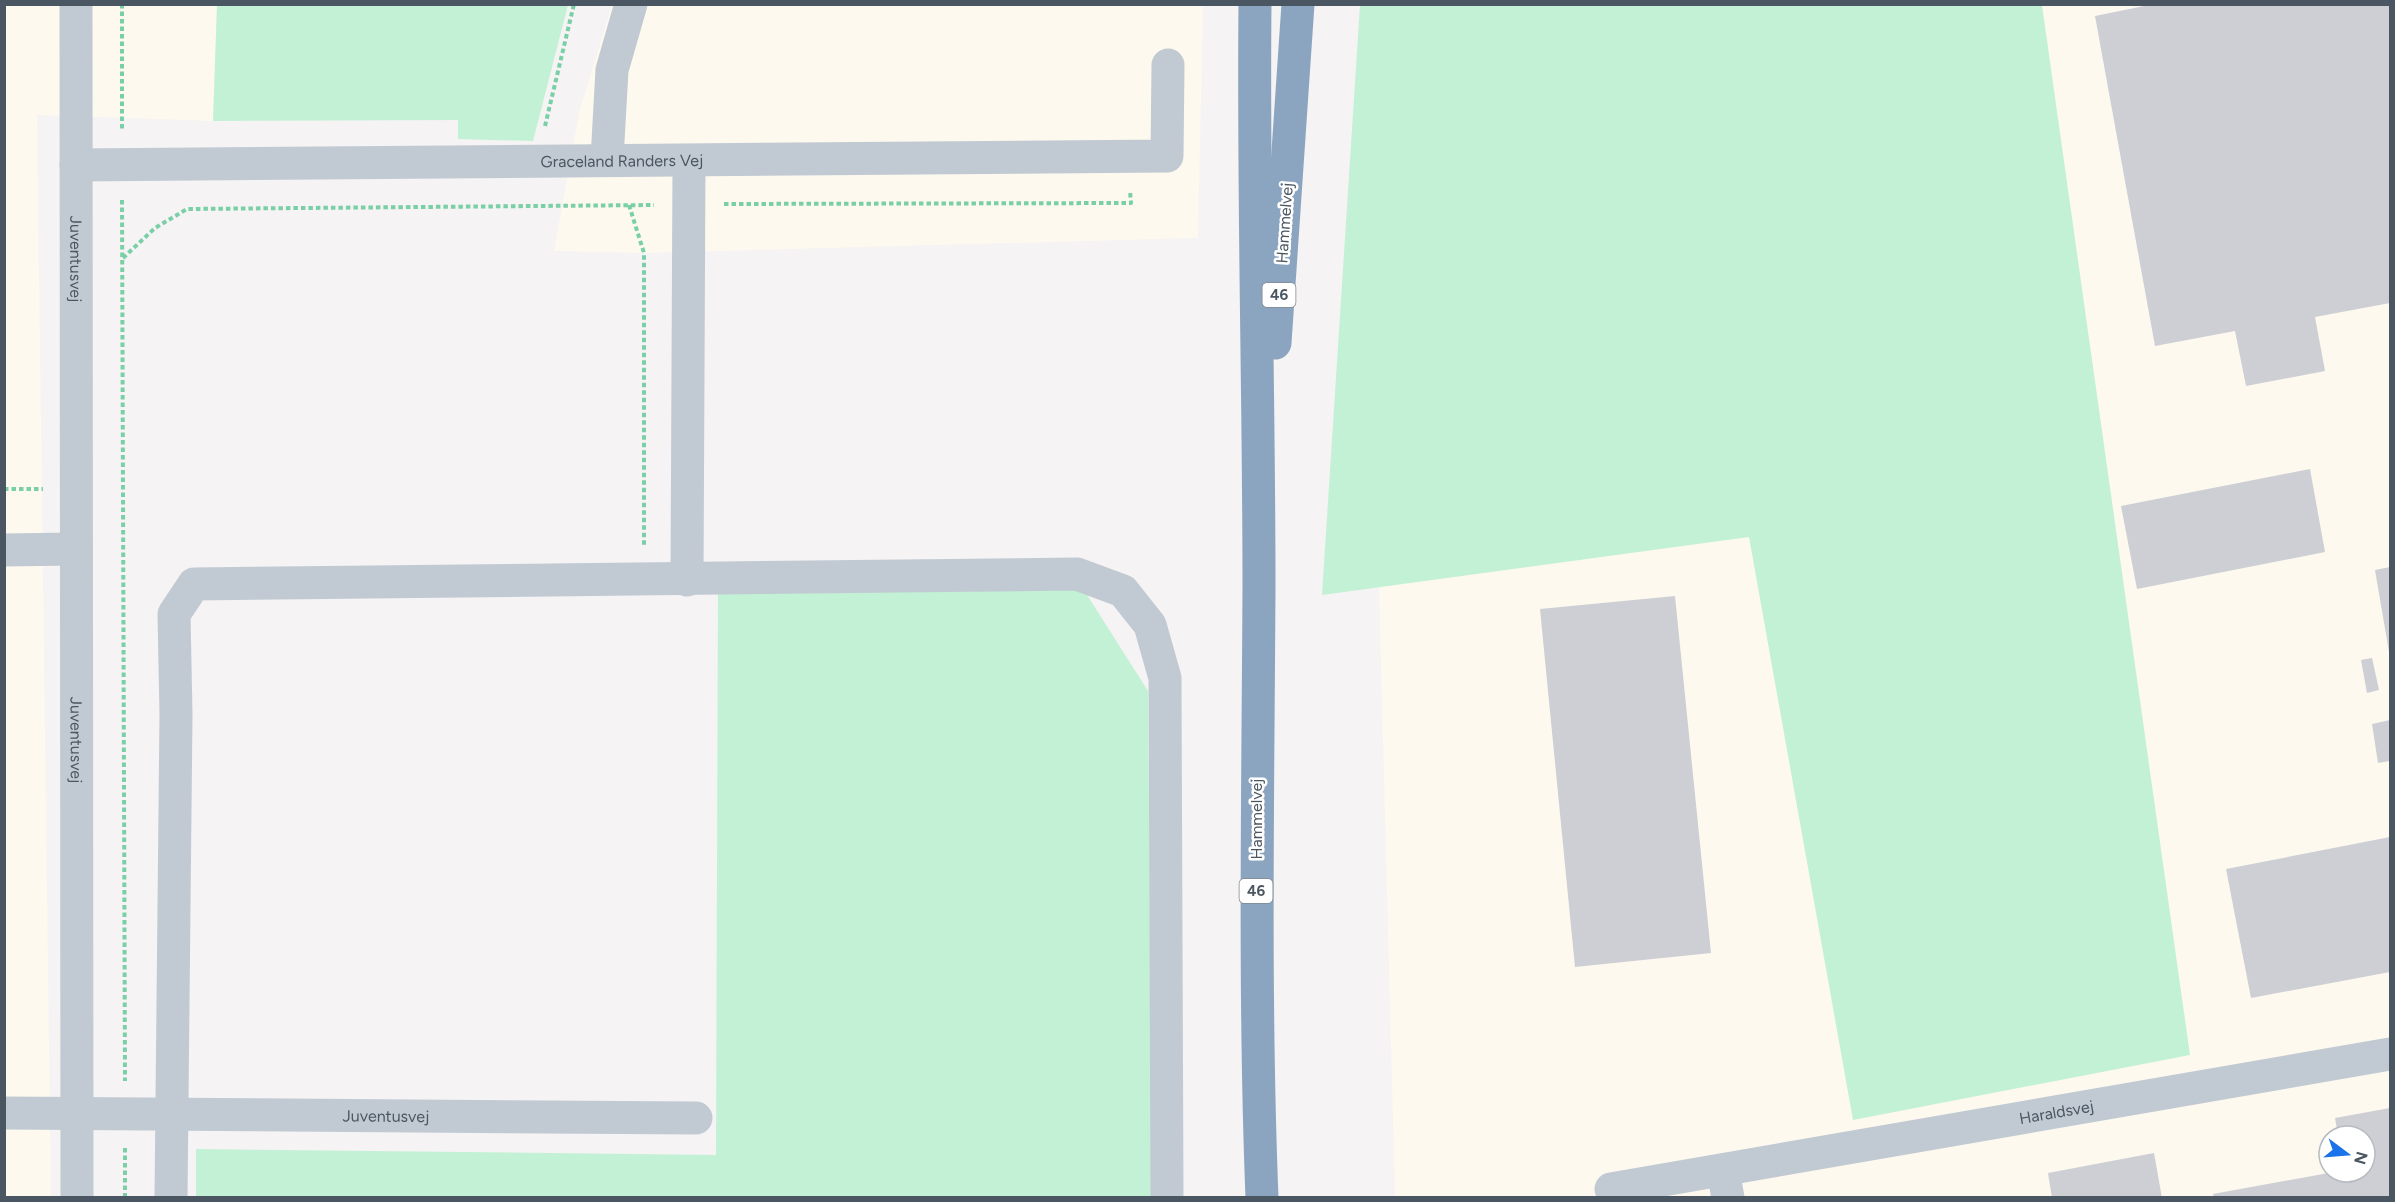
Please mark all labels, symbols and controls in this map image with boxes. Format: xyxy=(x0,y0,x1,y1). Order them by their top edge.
street label: Graceland Randers Vej xyxy=(541,151,703,171)
street label: Hammelvej xyxy=(1272,182,1297,264)
street label: Juventusvej xyxy=(66,216,85,302)
road number: 46 xyxy=(1262,283,1296,307)
street label: Juventusvej xyxy=(67,697,86,783)
street label: Hammelvej xyxy=(1247,779,1266,859)
road number: 46 xyxy=(1240,879,1272,903)
street label: Haraldsvej xyxy=(2018,1097,2095,1128)
street label: Juventusvej xyxy=(343,1106,429,1126)
north arrow xyxy=(2317,1124,2377,1184)
text: N xyxy=(2350,1149,2372,1167)

